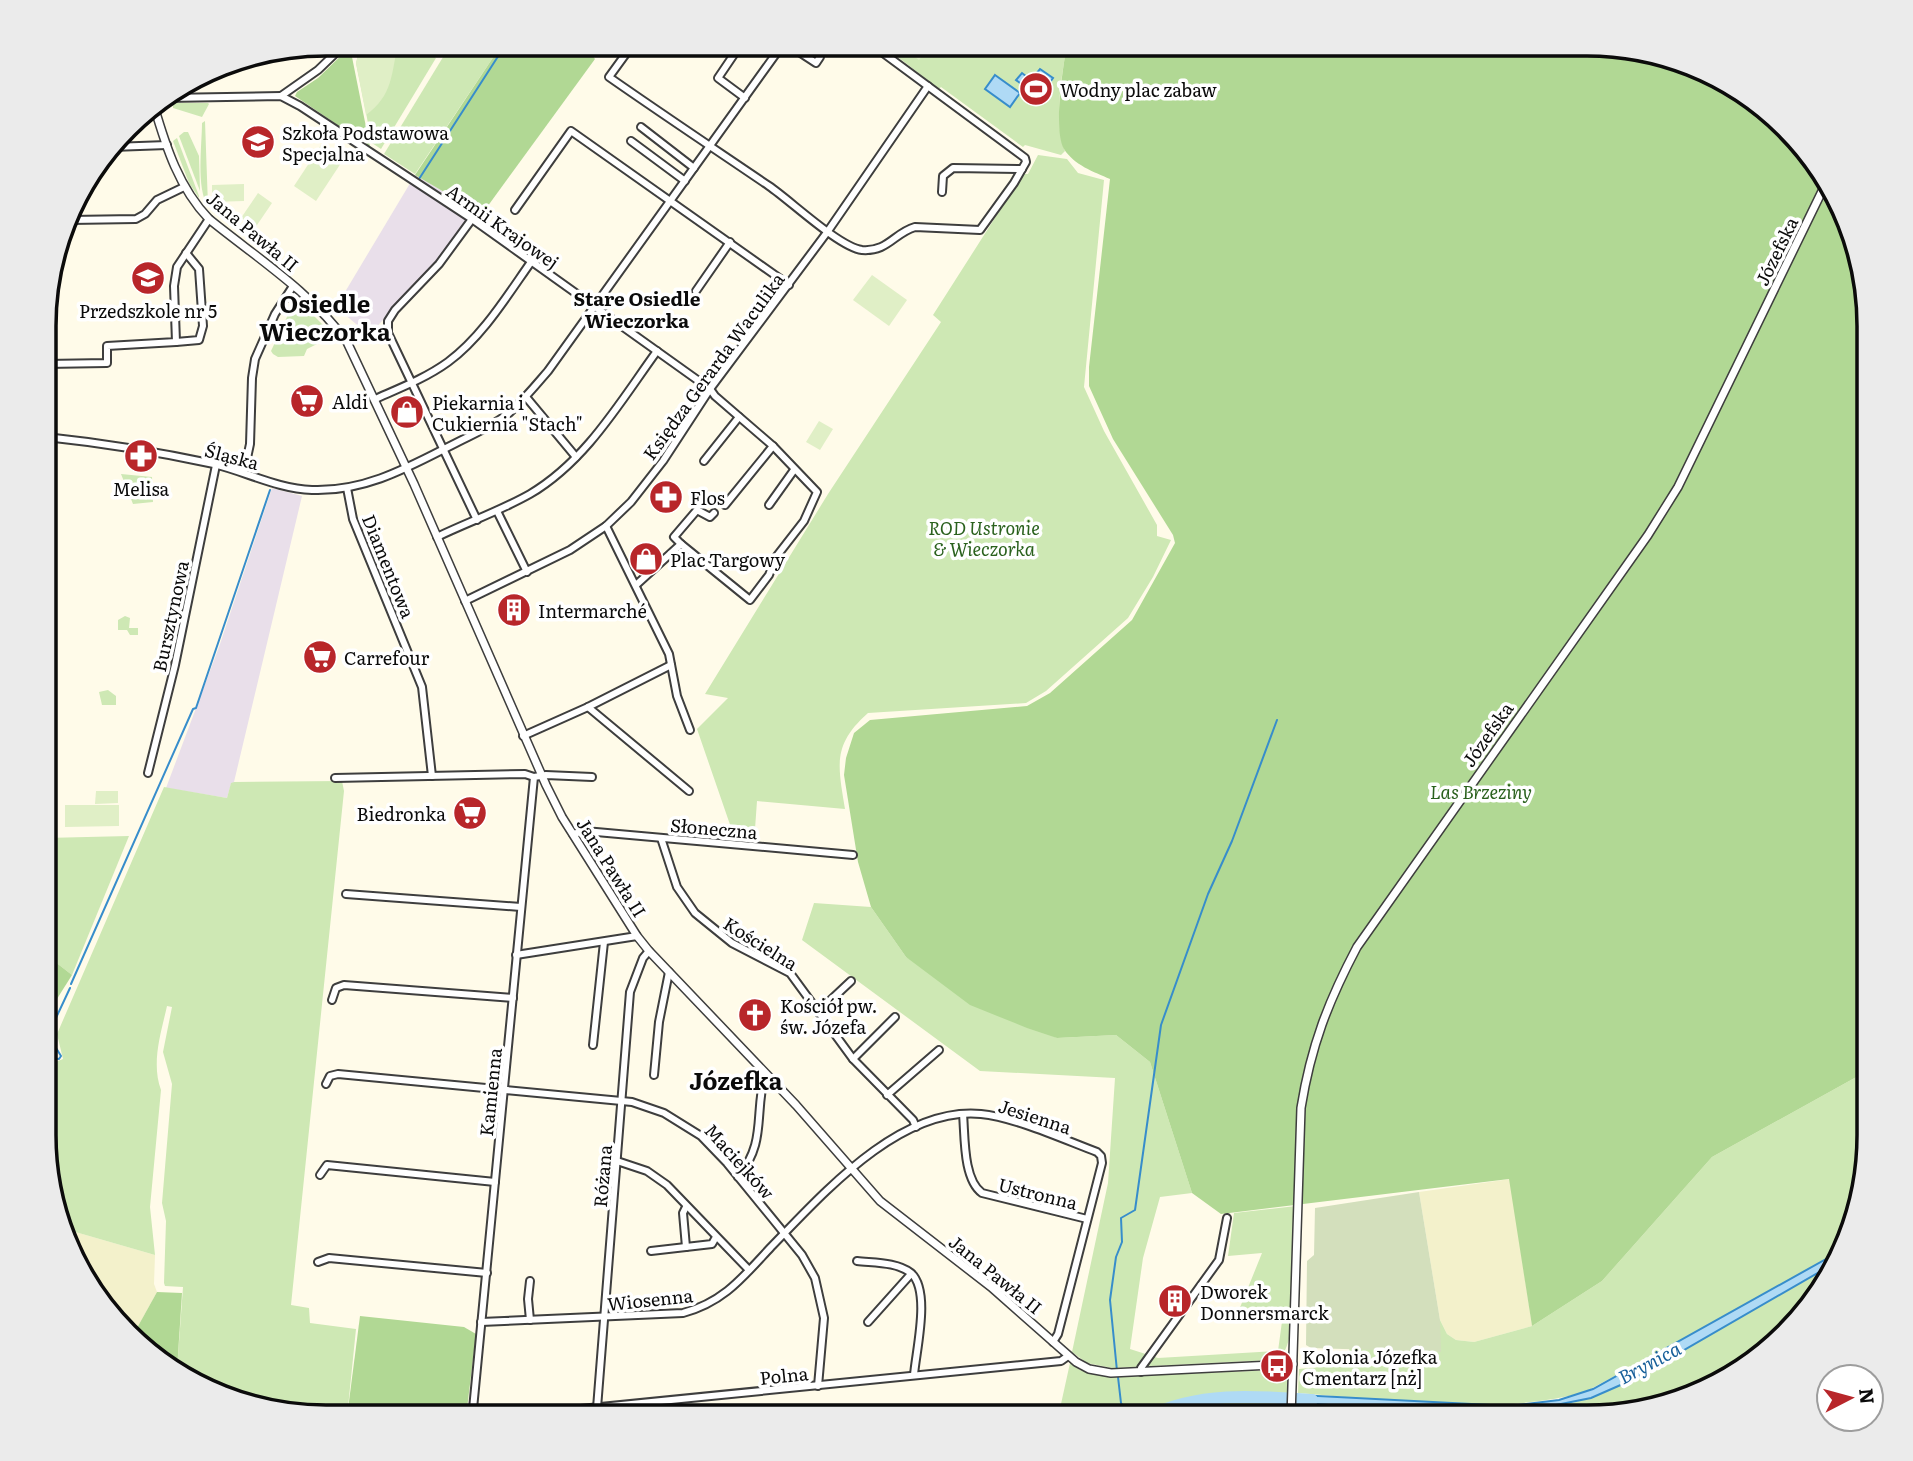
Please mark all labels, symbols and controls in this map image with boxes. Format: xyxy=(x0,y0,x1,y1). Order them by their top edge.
sports icon: Wodny plac zabaw xyxy=(1017,70,1055,108)
place label: Wodny plac zabaw xyxy=(1060,76,1217,103)
place label: Szkoła Podstawowa Specjalna xyxy=(282,119,449,167)
school or university icon: Szkoła Podstawowa Specjalna xyxy=(239,123,277,161)
street label: Armii Krajowej xyxy=(441,177,565,275)
street label: Jana Pawła II xyxy=(201,184,305,278)
street label: Józefska xyxy=(1748,212,1804,290)
school or university icon: Przedszkole nr 5 xyxy=(129,259,167,297)
street label: Księdza Gerarda Waculika xyxy=(636,267,790,465)
district label: Stare Osiedle Wieczorka xyxy=(574,284,701,334)
district label: Osiedle Wieczorka xyxy=(259,285,391,348)
place label: Przedszkole nr 5 xyxy=(79,297,217,324)
supermarket icon: Aldi xyxy=(288,382,326,420)
place label: Aldi xyxy=(332,388,368,415)
place label: Piekarnia i Cukiernia "Stach" xyxy=(432,389,583,437)
shop icon: Piekarnia i Cukiernia "Stach" xyxy=(388,393,426,431)
street label: Śląska xyxy=(202,436,262,476)
pharmacy icon: Melisa xyxy=(122,437,160,475)
place label: Melisa xyxy=(113,475,170,502)
pharmacy icon: Flos xyxy=(647,478,685,516)
place label: Flos xyxy=(690,484,725,511)
street label: Diamentowa xyxy=(356,510,422,622)
park label: ROD Ustronie & Wieczorka xyxy=(928,514,1040,562)
shop icon: Plac Targowy xyxy=(627,540,665,578)
place label: Plac Targowy xyxy=(670,546,786,573)
street label: Bursztynowa xyxy=(145,558,195,674)
building icon: Intermarché xyxy=(495,591,533,629)
place label: Intermarché xyxy=(538,597,647,624)
supermarket icon: Carrefour xyxy=(301,638,339,676)
place label: Carrefour xyxy=(344,644,430,671)
street label: Józefska xyxy=(1455,696,1519,772)
park label: Las Brzeziny xyxy=(1430,778,1532,805)
supermarket icon: Biedronka xyxy=(451,794,489,832)
place label: Biedronka xyxy=(357,800,446,827)
street label: Słoneczna xyxy=(669,811,759,845)
street label: Jana Pawła II xyxy=(571,812,653,922)
street label: Kościelna xyxy=(719,909,804,977)
place label: Kościół pw. św. Józefa xyxy=(780,992,877,1040)
church icon: Kościół pw. św. Józefa xyxy=(736,996,774,1034)
street label: Kamienna xyxy=(472,1046,508,1138)
district label: Józefka xyxy=(689,1062,783,1097)
street label: Jesienna xyxy=(995,1092,1075,1141)
street label: Maciejków xyxy=(699,1117,782,1205)
street label: Różana xyxy=(586,1143,618,1208)
street label: Ustronna xyxy=(996,1170,1081,1216)
street label: Jana Pawła II xyxy=(944,1228,1048,1320)
place label: Dworek Donnersmarck xyxy=(1200,1278,1330,1326)
street label: Wiosenna xyxy=(606,1281,695,1317)
building icon: Dworek Donnersmarck xyxy=(1156,1282,1194,1320)
water label: Brynica xyxy=(1613,1334,1686,1390)
place label: Kolonia Józefka Cmentarz [nż] xyxy=(1302,1343,1438,1391)
bus stop icon: Kolonia Józefka Cmentarz [nż] xyxy=(1258,1347,1296,1385)
street label: Polna xyxy=(758,1359,810,1391)
north arrow xyxy=(1815,1363,1885,1433)
text: N xyxy=(1853,1387,1883,1406)

